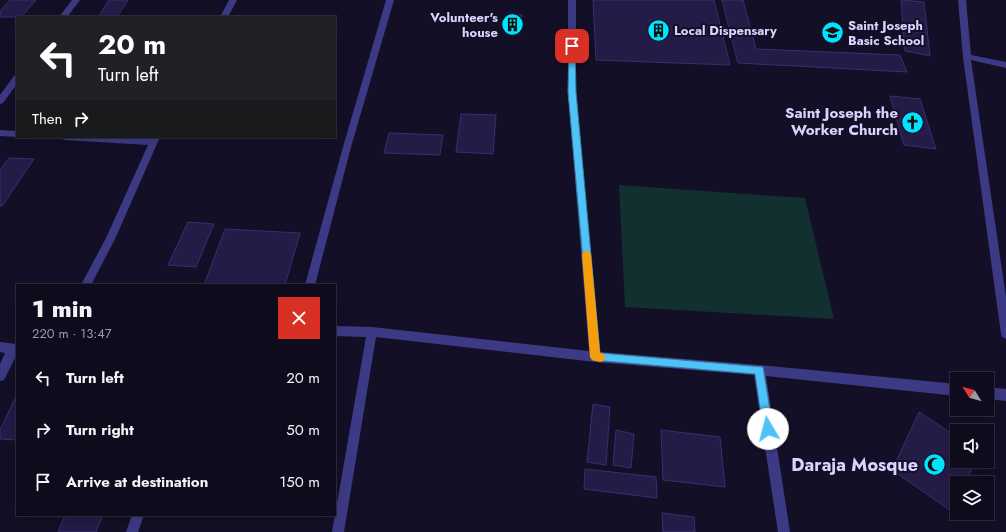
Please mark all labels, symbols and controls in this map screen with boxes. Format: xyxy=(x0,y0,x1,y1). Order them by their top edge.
place label: Volunteer's house xyxy=(429,8,499,42)
building icon: Volunteer's house xyxy=(500,11,526,37)
place label: Saint Joseph Basic School xyxy=(848,16,924,50)
building icon: Local Dispensary xyxy=(645,17,671,43)
school or university icon: Saint Joseph Basic School xyxy=(819,19,845,45)
place label: Local Dispensary xyxy=(674,21,777,40)
text: 20 m xyxy=(98,24,166,65)
pin xyxy=(555,29,589,63)
icon: left xyxy=(32,32,84,84)
icon: arrive xyxy=(561,35,583,57)
text: Turn left xyxy=(98,62,158,88)
place label: Saint Joseph the Worker Church xyxy=(785,102,898,141)
text: Then xyxy=(32,108,62,130)
icon: right xyxy=(70,108,92,130)
church icon: Saint Joseph the Worker Church xyxy=(900,109,926,135)
text: 1 min xyxy=(32,291,93,326)
button: close xyxy=(278,297,320,339)
text: 220 m · 13:47 xyxy=(32,324,112,343)
icon: left xyxy=(32,367,54,389)
text: Turn left xyxy=(66,367,124,389)
text: 20 m xyxy=(286,367,320,389)
north arrow xyxy=(950,372,994,416)
map controls xyxy=(950,372,994,520)
position arrow xyxy=(747,408,789,450)
icon: right xyxy=(32,419,54,441)
text: Turn right xyxy=(66,419,134,441)
text: 50 m xyxy=(286,419,320,441)
button: sound xyxy=(950,424,994,468)
place label: Daraja Mosque xyxy=(791,452,918,478)
mosque icon: Daraja Mosque xyxy=(921,452,947,478)
icon: arrive xyxy=(32,471,54,493)
text: Arrive at destination xyxy=(66,471,208,493)
text: 150 m xyxy=(280,471,320,493)
button: layers xyxy=(950,476,994,520)

